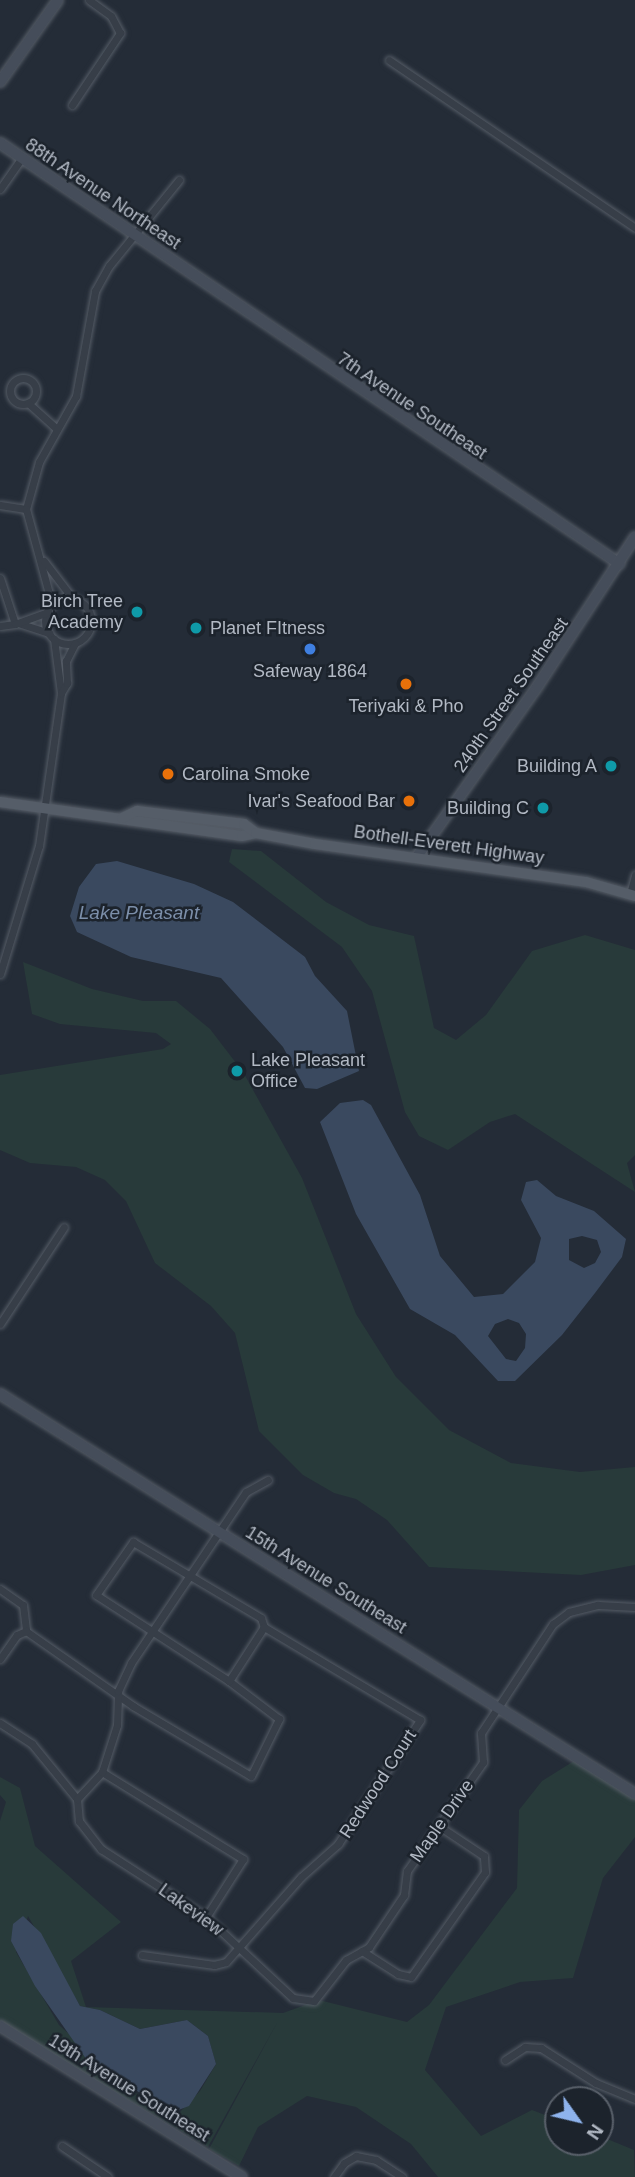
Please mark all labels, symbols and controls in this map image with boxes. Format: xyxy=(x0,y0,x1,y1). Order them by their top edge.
street label: 88th Avenue Northeast xyxy=(21,134,185,254)
street label: 7th Avenue Southeast xyxy=(333,348,491,464)
place label: Birch Tree Academy xyxy=(41,591,123,634)
marker: Birch Tree Academy xyxy=(129,604,145,620)
street label: 240th Street Southeast xyxy=(449,613,573,777)
place label: Planet FItness xyxy=(210,617,325,639)
marker: Planet FItness xyxy=(188,620,204,636)
marker: Safeway 1864 xyxy=(302,641,318,657)
place label: Safeway 1864 xyxy=(253,660,367,682)
marker: Teriyaki & Pho xyxy=(398,676,414,692)
place label: Teriyaki & Pho xyxy=(348,695,464,717)
place label: Building A xyxy=(516,755,597,777)
marker: Building A xyxy=(603,758,619,774)
place label: Carolina Smoke xyxy=(182,763,310,785)
marker: Carolina Smoke xyxy=(160,766,176,782)
place label: Ivar's Seafood Bar xyxy=(247,790,395,812)
marker: Ivar's Seafood Bar xyxy=(401,793,417,809)
place label: Building C xyxy=(447,797,529,819)
marker: Building C xyxy=(535,800,551,816)
street label: Bothell-Everett Highway xyxy=(352,821,546,869)
water label: Lake Pleasant xyxy=(79,902,199,924)
place label: Lake Pleasant Office xyxy=(251,1050,365,1092)
marker: Lake Pleasant Office xyxy=(229,1063,245,1079)
street label: 15th Avenue Southeast xyxy=(241,1521,411,1639)
street label: Redwood Court xyxy=(335,1726,421,1842)
street label: Maple Drive xyxy=(406,1775,478,1867)
street label: Lakeview xyxy=(154,1879,228,1941)
street label: 19th Avenue Southeast xyxy=(44,2029,214,2147)
north arrow xyxy=(544,2086,614,2156)
text: N xyxy=(583,2120,608,2143)

